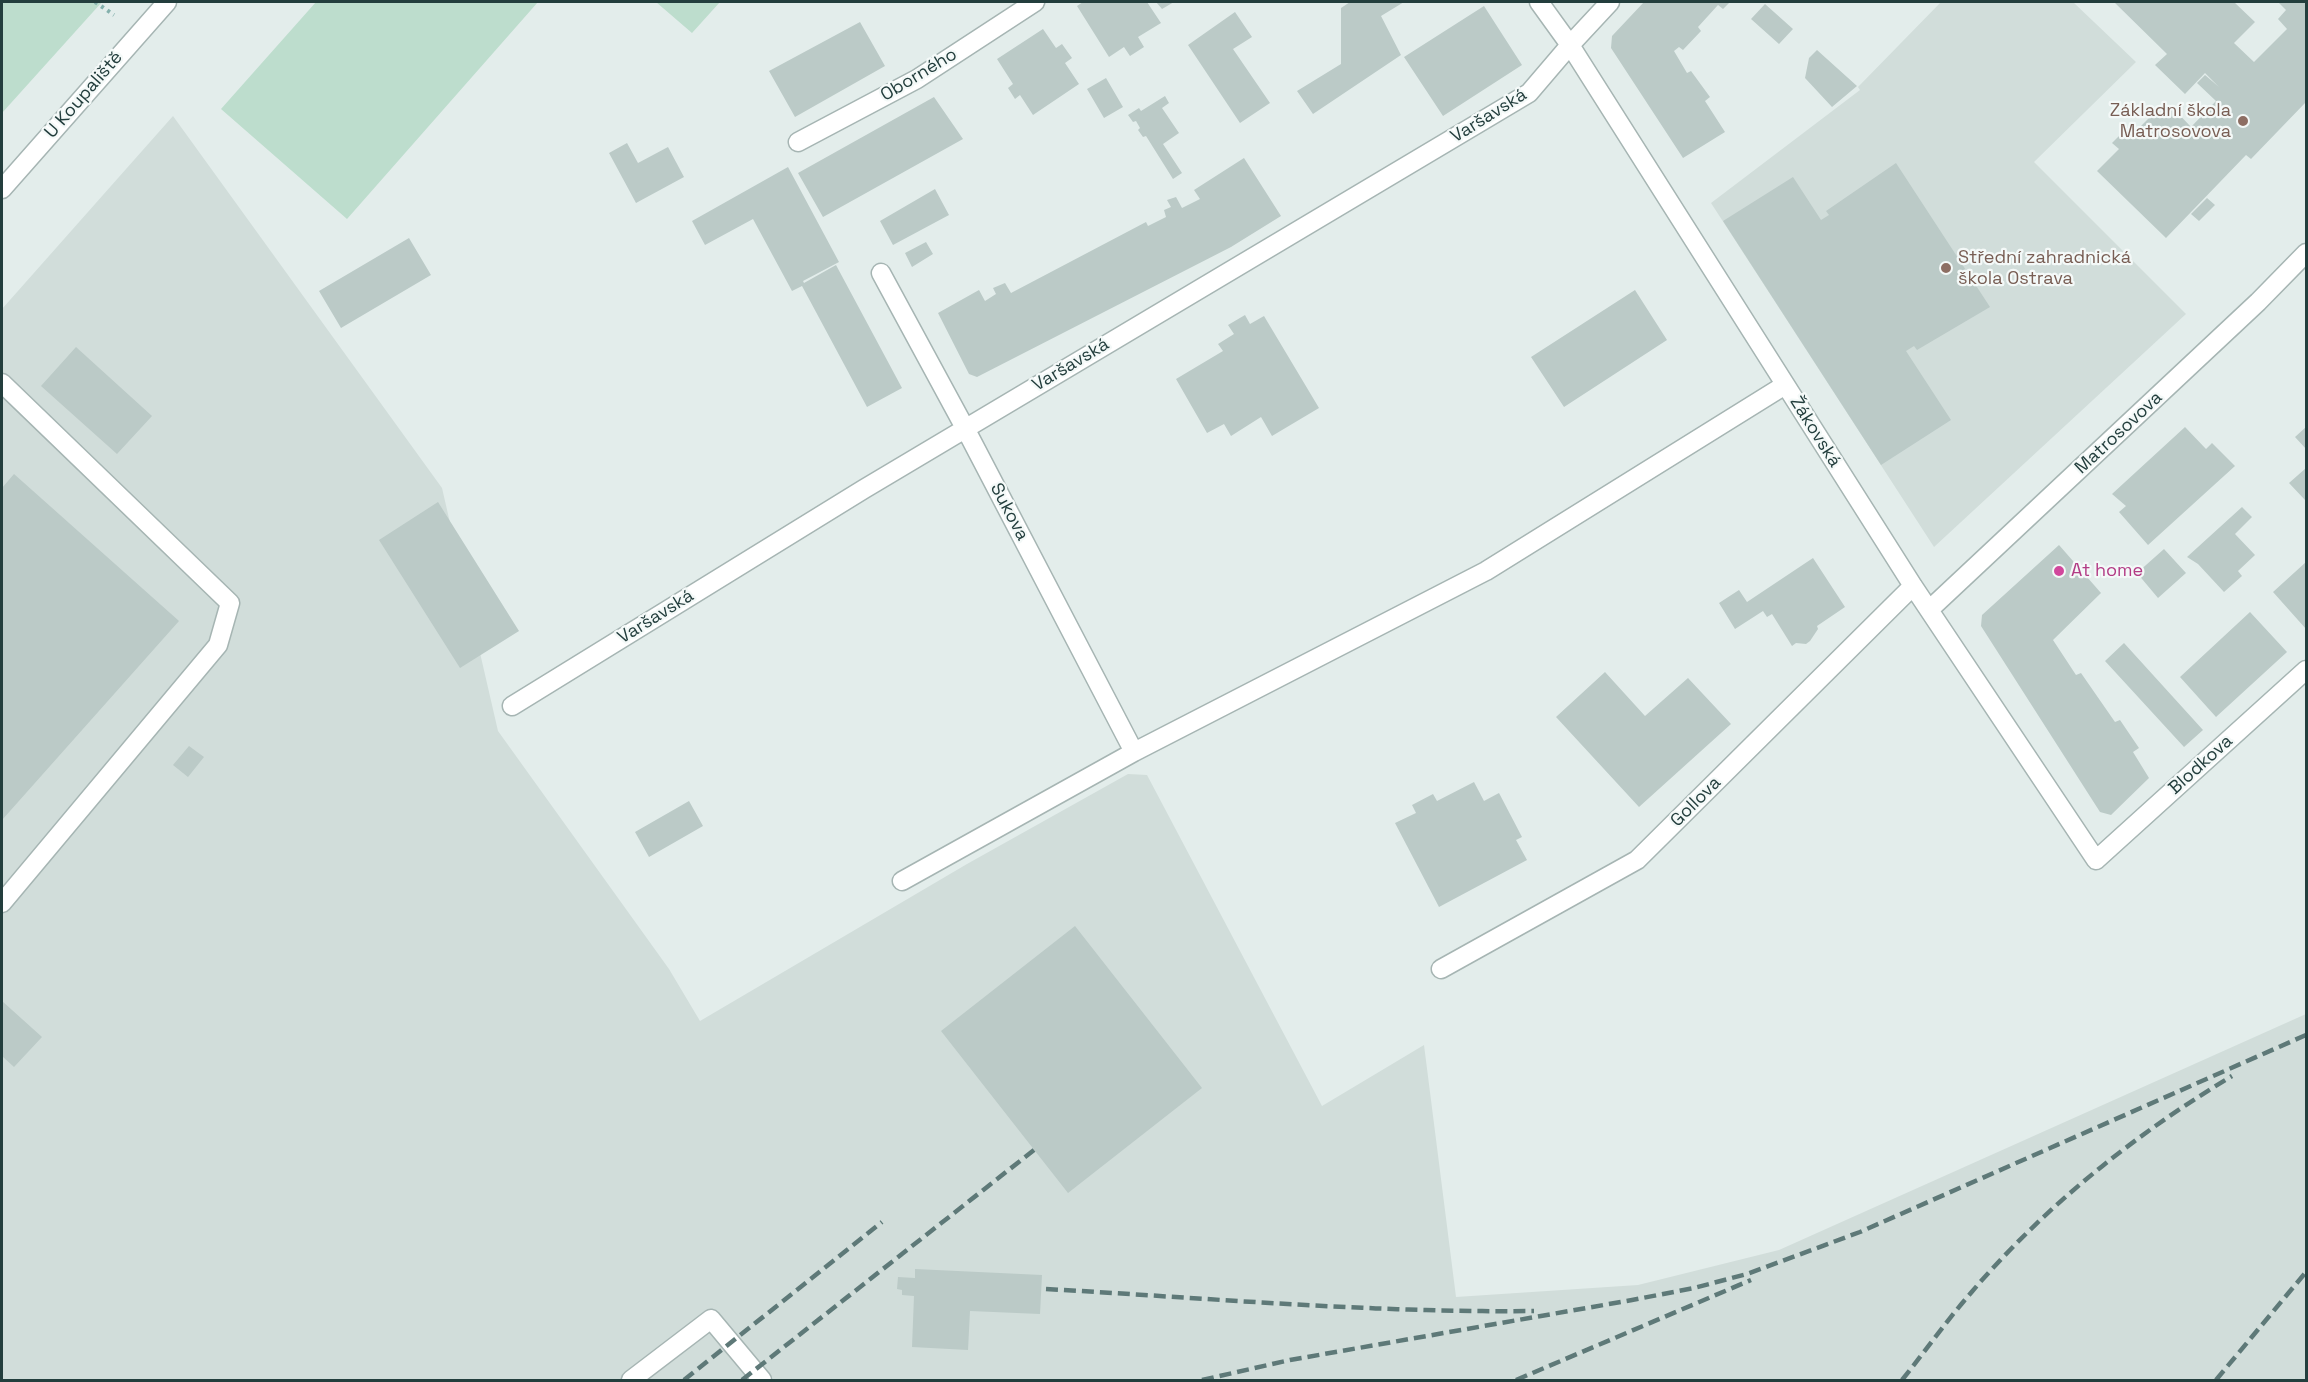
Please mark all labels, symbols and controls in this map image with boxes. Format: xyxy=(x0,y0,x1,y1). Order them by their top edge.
street label: Oborného xyxy=(877,44,961,106)
street label: U Koupaliště xyxy=(40,47,128,143)
street label: Varšavská xyxy=(1447,84,1531,148)
place label: Základní škola Matrosovova xyxy=(2110,100,2231,142)
marker: Základní škola Matrosovova xyxy=(2236,114,2250,128)
place label: Střední zahradnická škola Ostrava xyxy=(1958,247,2131,290)
marker: Střední zahradnická škola Ostrava xyxy=(1939,261,1953,275)
street label: Varšavská xyxy=(1029,334,1113,396)
street label: Matrosovova xyxy=(2071,387,2167,479)
street label: Žákovská xyxy=(1785,393,1845,471)
street label: Sukova xyxy=(985,480,1033,544)
place label: At home xyxy=(2071,560,2143,582)
marker: At home xyxy=(2052,564,2066,578)
street label: Varšavská xyxy=(614,585,698,649)
street label: Blodkova xyxy=(2165,731,2237,799)
street label: Gollova xyxy=(1666,772,1726,832)

